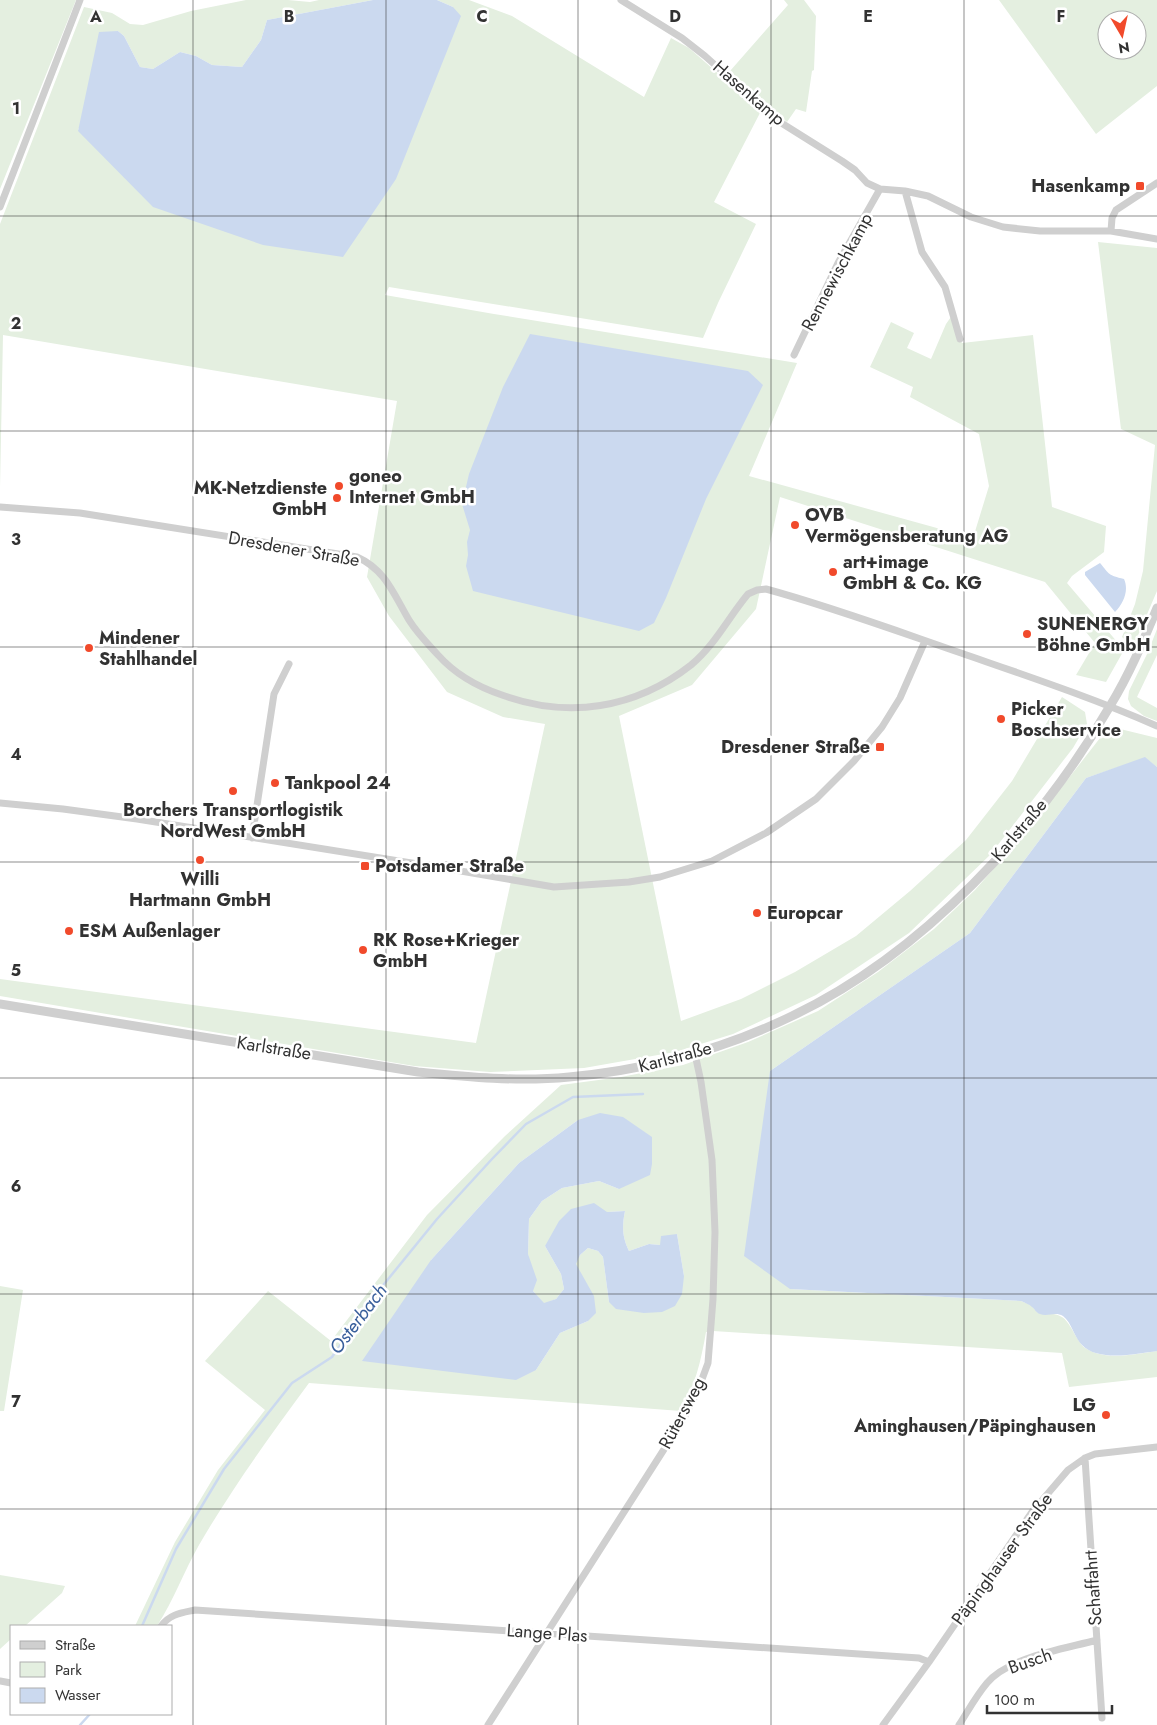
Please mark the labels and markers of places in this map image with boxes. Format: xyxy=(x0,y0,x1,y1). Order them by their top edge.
place label: Hasenkamp xyxy=(1031,173,1130,199)
marker: Hasenkamp xyxy=(1134,180,1146,192)
place label: goneo Internet GmbH xyxy=(349,463,475,510)
place label: MK-Netzdienste GmbH xyxy=(194,475,327,522)
marker: goneo Internet GmbH xyxy=(333,480,345,492)
marker: MK-Netzdienste GmbH xyxy=(331,492,343,504)
place label: OVB Vermögensberatung AG xyxy=(804,502,1009,549)
marker: OVB Vermögensberatung AG xyxy=(789,519,801,531)
place label: art+image GmbH & Co. KG xyxy=(843,549,982,596)
marker: art+image GmbH & Co. KG xyxy=(827,566,839,578)
place label: SUNENERGY Böhne GmbH xyxy=(1037,611,1151,658)
place label: Mindener Stahlhandel xyxy=(99,625,197,672)
marker: SUNENERGY Böhne GmbH xyxy=(1021,628,1033,640)
marker: Mindener Stahlhandel xyxy=(83,642,95,654)
place label: Picker Boschservice xyxy=(1011,696,1121,743)
marker: Picker Boschservice xyxy=(995,713,1007,725)
place label: Dresdener Straße xyxy=(721,734,870,760)
marker: Dresdener Straße xyxy=(874,741,886,753)
place label: Tankpool 24 xyxy=(285,770,391,796)
marker: Tankpool 24 xyxy=(269,777,281,789)
marker: Borchers Transportlogistik NordWest GmbH xyxy=(227,785,239,797)
place label: Borchers Transportlogistik NordWest GmbH xyxy=(123,797,344,844)
place label: Potsdamer Straße xyxy=(375,853,524,879)
marker: Willi Hartmann GmbH xyxy=(194,854,206,866)
marker: Potsdamer Straße xyxy=(359,860,371,872)
place label: Willi Hartmann GmbH xyxy=(129,866,271,913)
place label: Europcar xyxy=(767,900,844,926)
marker: Europcar xyxy=(751,907,763,919)
place label: ESM Außenlager xyxy=(79,918,221,944)
marker: ESM Außenlager xyxy=(63,925,75,937)
place label: RK Rose+Krieger GmbH xyxy=(373,927,520,974)
marker: RK Rose+Krieger GmbH xyxy=(357,944,369,956)
place label: LG Aminghausen/Päpinghausen xyxy=(853,1392,1096,1439)
marker: LG Aminghausen/Päpinghausen xyxy=(1100,1409,1112,1421)

